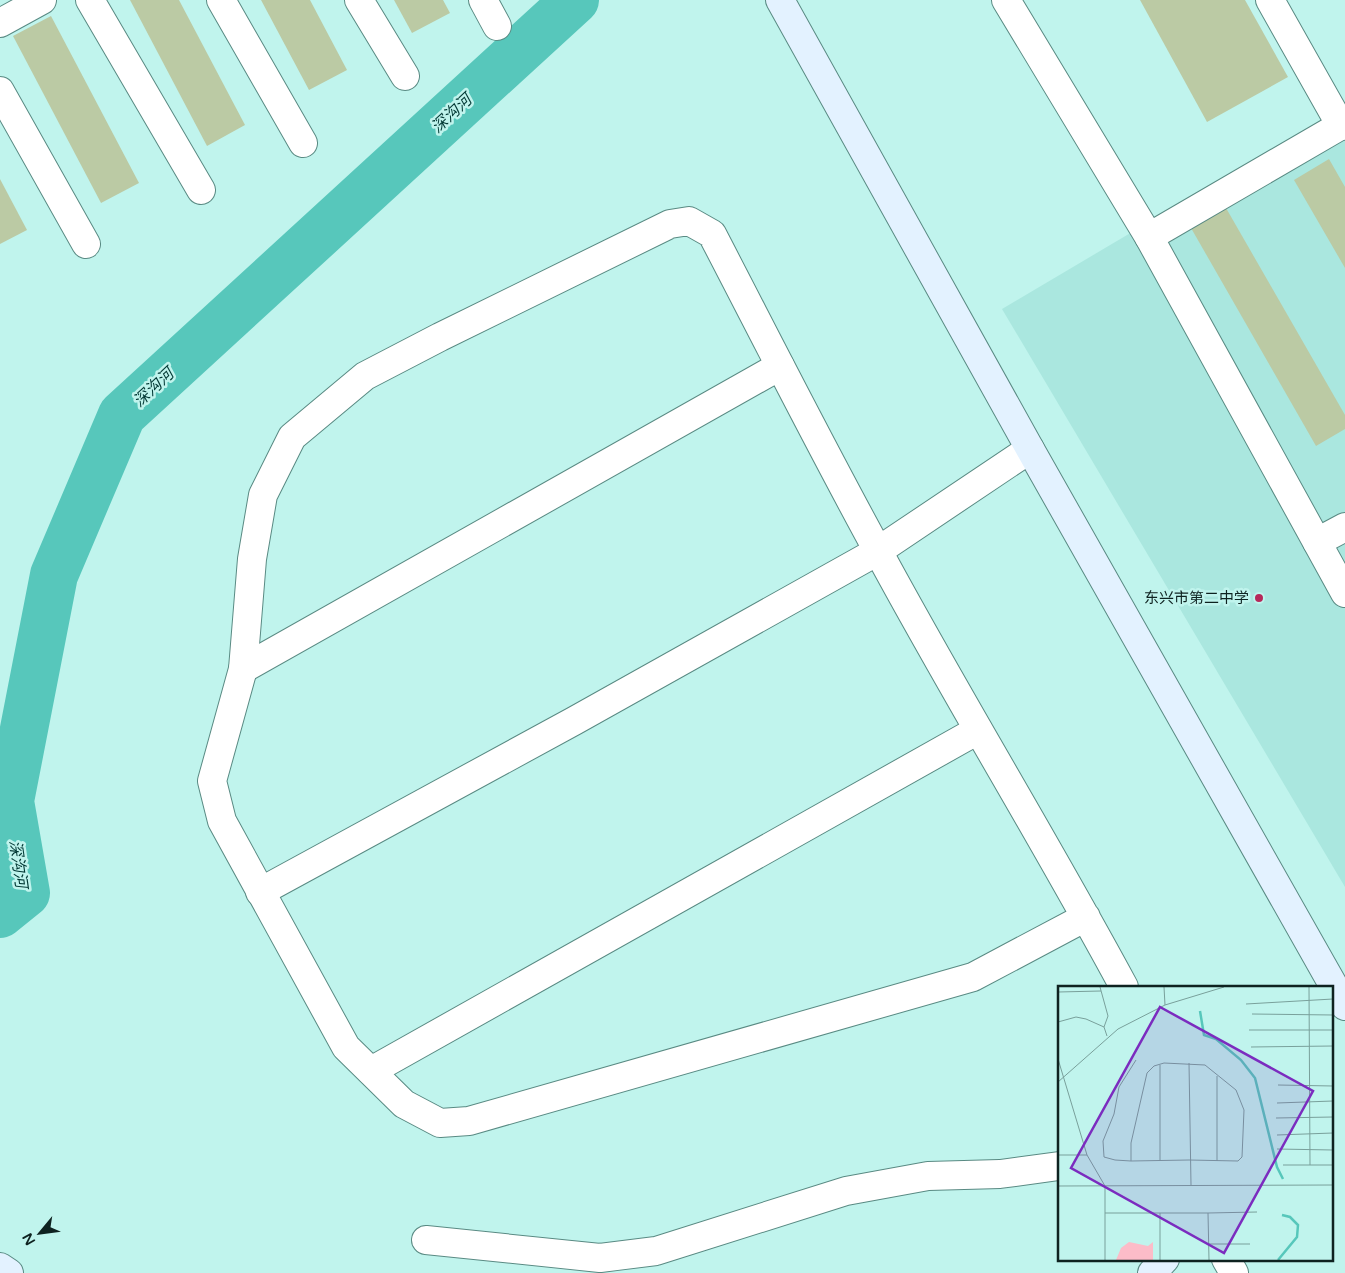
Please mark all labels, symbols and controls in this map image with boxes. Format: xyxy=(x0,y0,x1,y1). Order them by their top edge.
water label: 深沟河 xyxy=(427,88,478,137)
water label: 深沟河 xyxy=(129,362,180,411)
place label: 东兴市第二中学 xyxy=(1144,589,1249,607)
marker: 东兴市第二中学 xyxy=(1253,592,1265,604)
water label: 深沟河 xyxy=(5,839,32,892)
inset map xyxy=(1058,986,1332,1260)
north arrow xyxy=(15,1208,65,1258)
text: N xyxy=(19,1230,39,1248)

